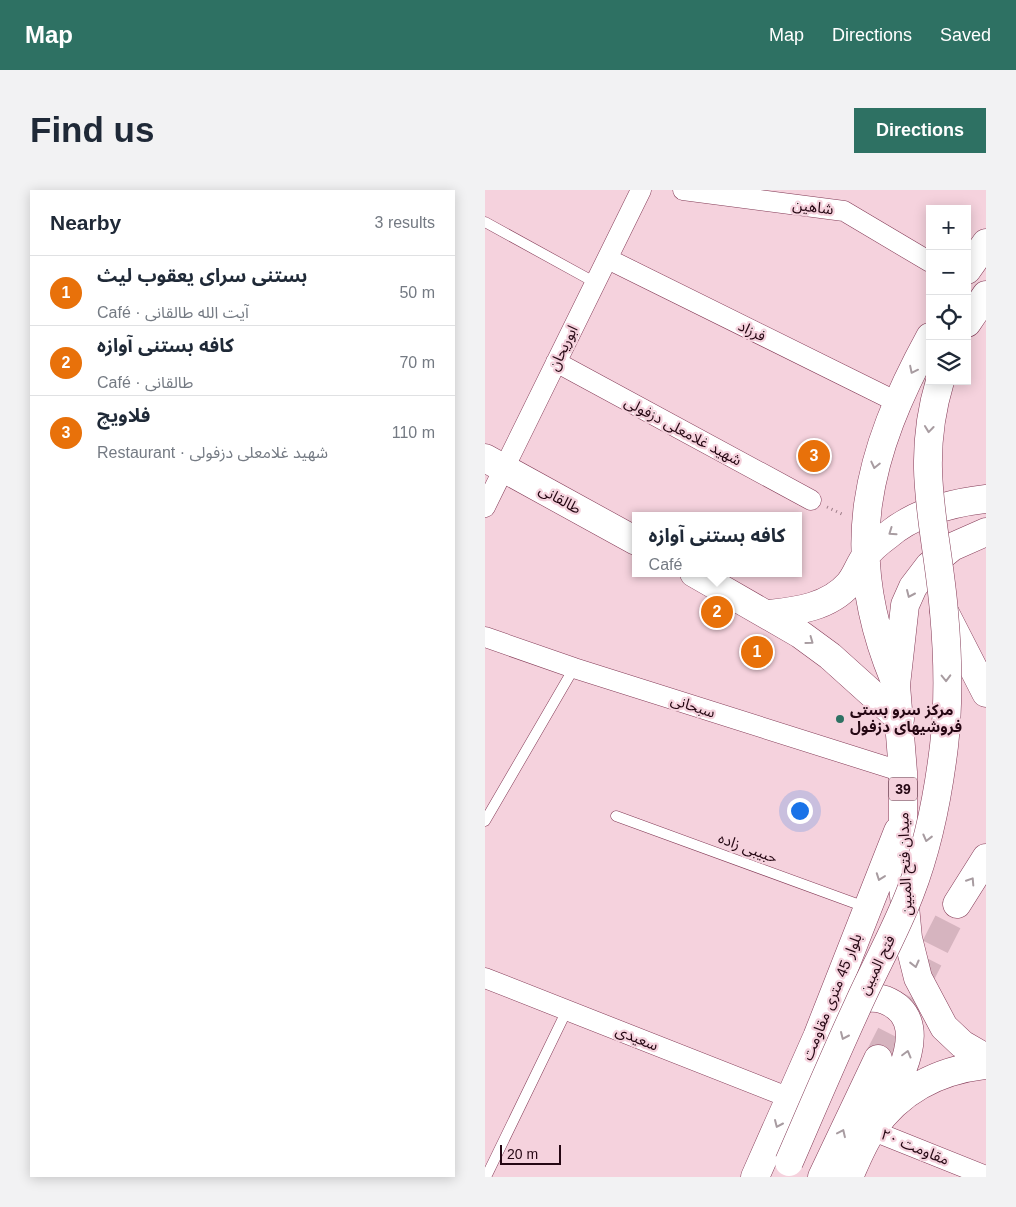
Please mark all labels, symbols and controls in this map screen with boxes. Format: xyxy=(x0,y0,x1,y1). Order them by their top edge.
text: Map xyxy=(25,21,73,48)
text: Map xyxy=(769,25,804,45)
text: Directions xyxy=(832,25,912,45)
text: Saved xyxy=(940,25,991,45)
button: Directions xyxy=(854,108,986,153)
text: Find us xyxy=(30,110,154,149)
street label: شاهین xyxy=(791,196,835,218)
map controls xyxy=(926,205,971,385)
button: + xyxy=(926,205,971,250)
text: Nearby xyxy=(50,211,121,234)
text: 3 results xyxy=(375,214,435,231)
button: − xyxy=(926,250,971,295)
text: بستنی سرای یعقوب لیث xyxy=(97,265,307,286)
text: 1 xyxy=(62,284,70,301)
text: 50 m xyxy=(399,284,435,301)
button: locate xyxy=(926,295,971,340)
text: Café · آیت الله طالقانی xyxy=(97,304,249,321)
street label: فرزاد xyxy=(735,317,769,345)
street label: ابوریحان xyxy=(544,322,582,374)
text: کافه بستنی آوازه xyxy=(97,335,234,356)
button: layers xyxy=(926,340,971,385)
text: 2 xyxy=(62,354,70,371)
text: 70 m xyxy=(399,354,435,371)
one-way arrow xyxy=(909,364,919,373)
text: Café · طالقانی xyxy=(97,374,193,391)
street label: شهید غلامعلی دزفولی xyxy=(621,393,745,470)
text: فلاویچ xyxy=(97,405,150,426)
text: 3 xyxy=(62,424,70,441)
text: 110 m xyxy=(392,424,435,441)
one-way arrow xyxy=(924,425,935,433)
pin: 3 xyxy=(798,437,830,475)
text: Restaurant · شهید غلامعلی دزفولی xyxy=(97,444,328,461)
one-way arrow xyxy=(870,460,881,469)
street label: طالقانی xyxy=(536,480,584,518)
popup xyxy=(632,512,802,577)
text: کافه بستنی آوازه xyxy=(649,525,785,546)
one-way arrow xyxy=(888,526,898,535)
text: Café xyxy=(649,556,682,573)
one-way arrow xyxy=(906,589,916,598)
pin: 2 xyxy=(701,593,733,631)
pin: 1 xyxy=(741,633,773,671)
one-way arrow xyxy=(804,635,814,644)
one-way arrow xyxy=(941,674,952,682)
street label: سبحانی xyxy=(668,690,718,722)
place label: مرکز سرو بستی فروشیهای دزفول xyxy=(850,701,962,736)
marker: مرکز سرو بستی فروشیهای دزفول xyxy=(834,713,846,725)
road number: 39 xyxy=(889,778,917,800)
your location xyxy=(787,798,813,824)
street label: میدان فتح المبین xyxy=(894,812,919,916)
street label: حبیبی زاده xyxy=(716,829,780,867)
one-way arrow xyxy=(922,834,933,843)
one-way arrow xyxy=(876,872,886,881)
one-way arrow xyxy=(965,877,975,886)
street label: بلوار 45 متری مقاومت xyxy=(798,931,866,1063)
street label: فتح المبین xyxy=(855,932,902,999)
one-way arrow xyxy=(909,959,920,968)
street label: سعیدی xyxy=(613,1021,661,1055)
one-way arrow xyxy=(840,1031,851,1040)
one-way arrow xyxy=(901,1050,912,1059)
one-way arrow xyxy=(774,1120,784,1128)
street label: مقاومت ۲۰ xyxy=(878,1125,952,1169)
one-way arrow xyxy=(836,1129,847,1138)
scale bar xyxy=(500,1142,561,1165)
text: 20 m xyxy=(507,1146,538,1162)

